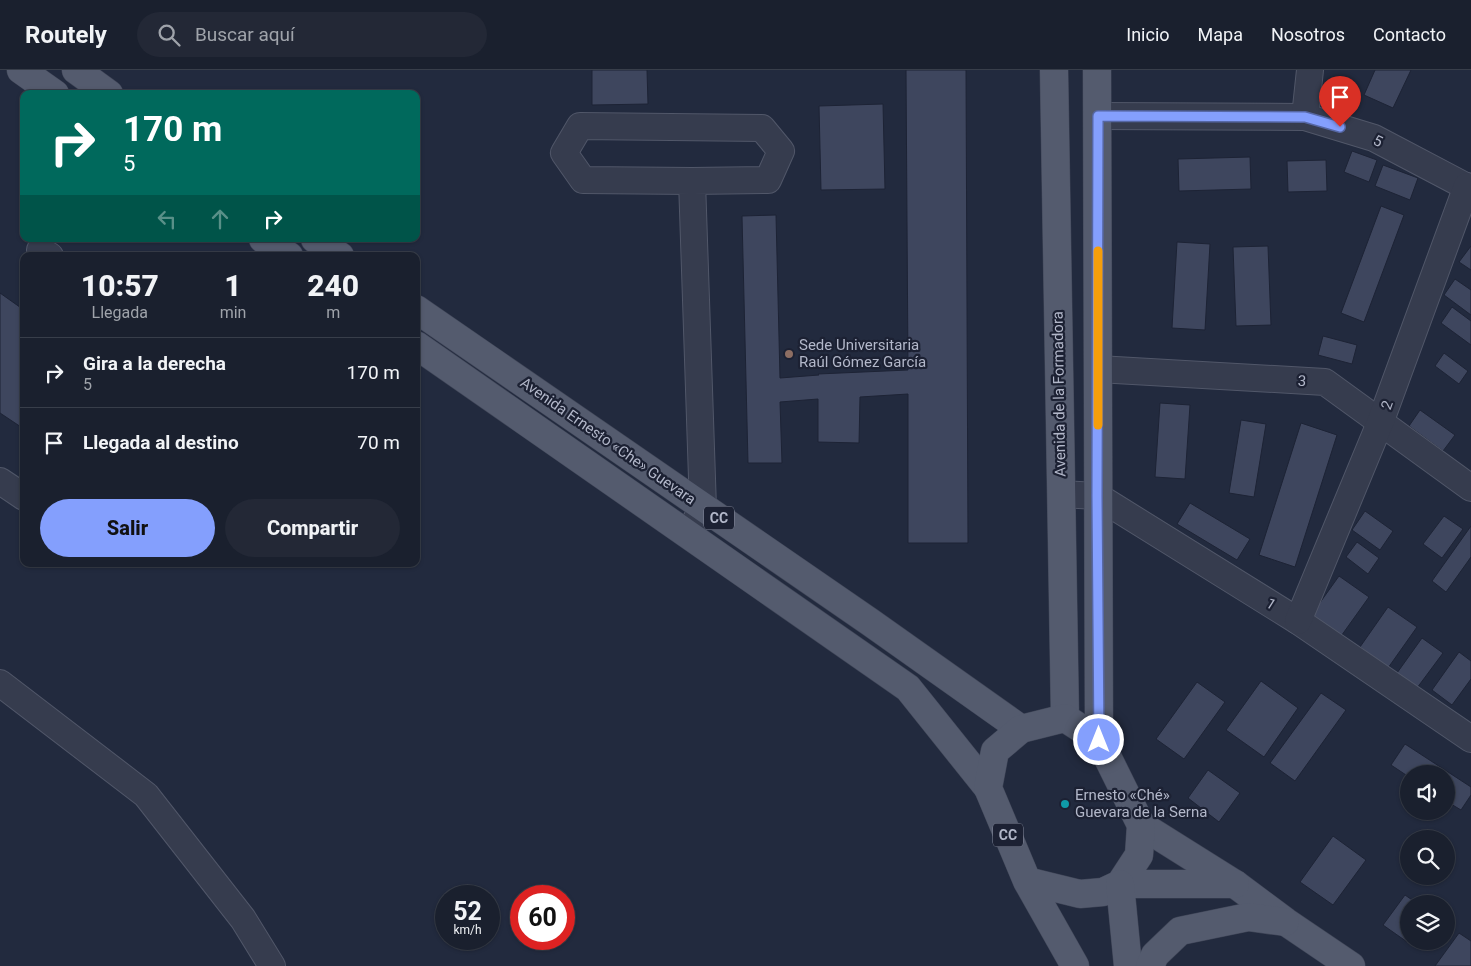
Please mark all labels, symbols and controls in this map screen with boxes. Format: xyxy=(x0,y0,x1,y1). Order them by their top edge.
search box xyxy=(137,12,487,57)
text: Routely xyxy=(25,21,107,49)
icon: search xyxy=(155,21,183,49)
text: Buscar aquí xyxy=(195,23,295,46)
text: Inicio xyxy=(1126,24,1170,45)
text: Mapa xyxy=(1198,24,1243,45)
text: Nosotros xyxy=(1271,24,1345,45)
text: Contacto xyxy=(1373,24,1446,45)
pin xyxy=(1319,76,1361,127)
icon: arrive xyxy=(1326,83,1354,111)
text: 170 m xyxy=(123,109,222,150)
icon: right xyxy=(40,110,105,175)
street label: 5 xyxy=(1370,131,1386,151)
text: 5 xyxy=(123,151,135,176)
icon: left xyxy=(153,205,181,233)
icon: ahead xyxy=(206,205,234,233)
icon: right xyxy=(259,205,287,233)
text: 10:57 xyxy=(81,268,159,303)
text: 1 xyxy=(224,268,242,303)
text: 240 xyxy=(307,268,359,303)
text: Llegada xyxy=(92,303,148,322)
text: min xyxy=(220,303,246,322)
text: m xyxy=(326,303,340,322)
street label: Avenida de la Formadora xyxy=(1049,311,1069,477)
place label: Sede Universitaria Raúl Gómez García xyxy=(799,336,926,371)
marker: Sede Universitaria Raúl Gómez García xyxy=(783,348,795,360)
text: Gira a la derecha xyxy=(83,352,226,375)
icon: right xyxy=(40,359,68,387)
text: 170 m xyxy=(347,361,400,384)
street label: 3 xyxy=(1297,372,1307,390)
street label: Avenida Ernesto «Che» Guevara xyxy=(517,373,699,509)
text: 5 xyxy=(83,375,92,394)
street label: 2 xyxy=(1377,398,1397,412)
icon: arrive xyxy=(40,429,68,457)
text: Llegada al destino xyxy=(83,431,239,454)
text: 70 m xyxy=(357,431,400,454)
button: Salir xyxy=(40,499,215,557)
button: Compartir xyxy=(225,499,400,557)
road number: CC xyxy=(704,506,734,529)
street label: 1 xyxy=(1263,594,1279,614)
position arrow xyxy=(1072,713,1124,765)
map controls xyxy=(1400,765,1455,950)
button: sound xyxy=(1400,765,1455,820)
place label: Ernesto «Ché» Guevara de la Serna xyxy=(1075,786,1207,821)
marker: Ernesto «Ché» Guevara de la Serna xyxy=(1059,798,1071,810)
road number: CC xyxy=(993,824,1023,846)
button: search xyxy=(1400,830,1455,885)
speed limit sign: 60 xyxy=(510,885,575,950)
button: layers xyxy=(1400,895,1455,950)
text: 52 xyxy=(453,897,482,926)
text: km/h xyxy=(453,923,482,937)

